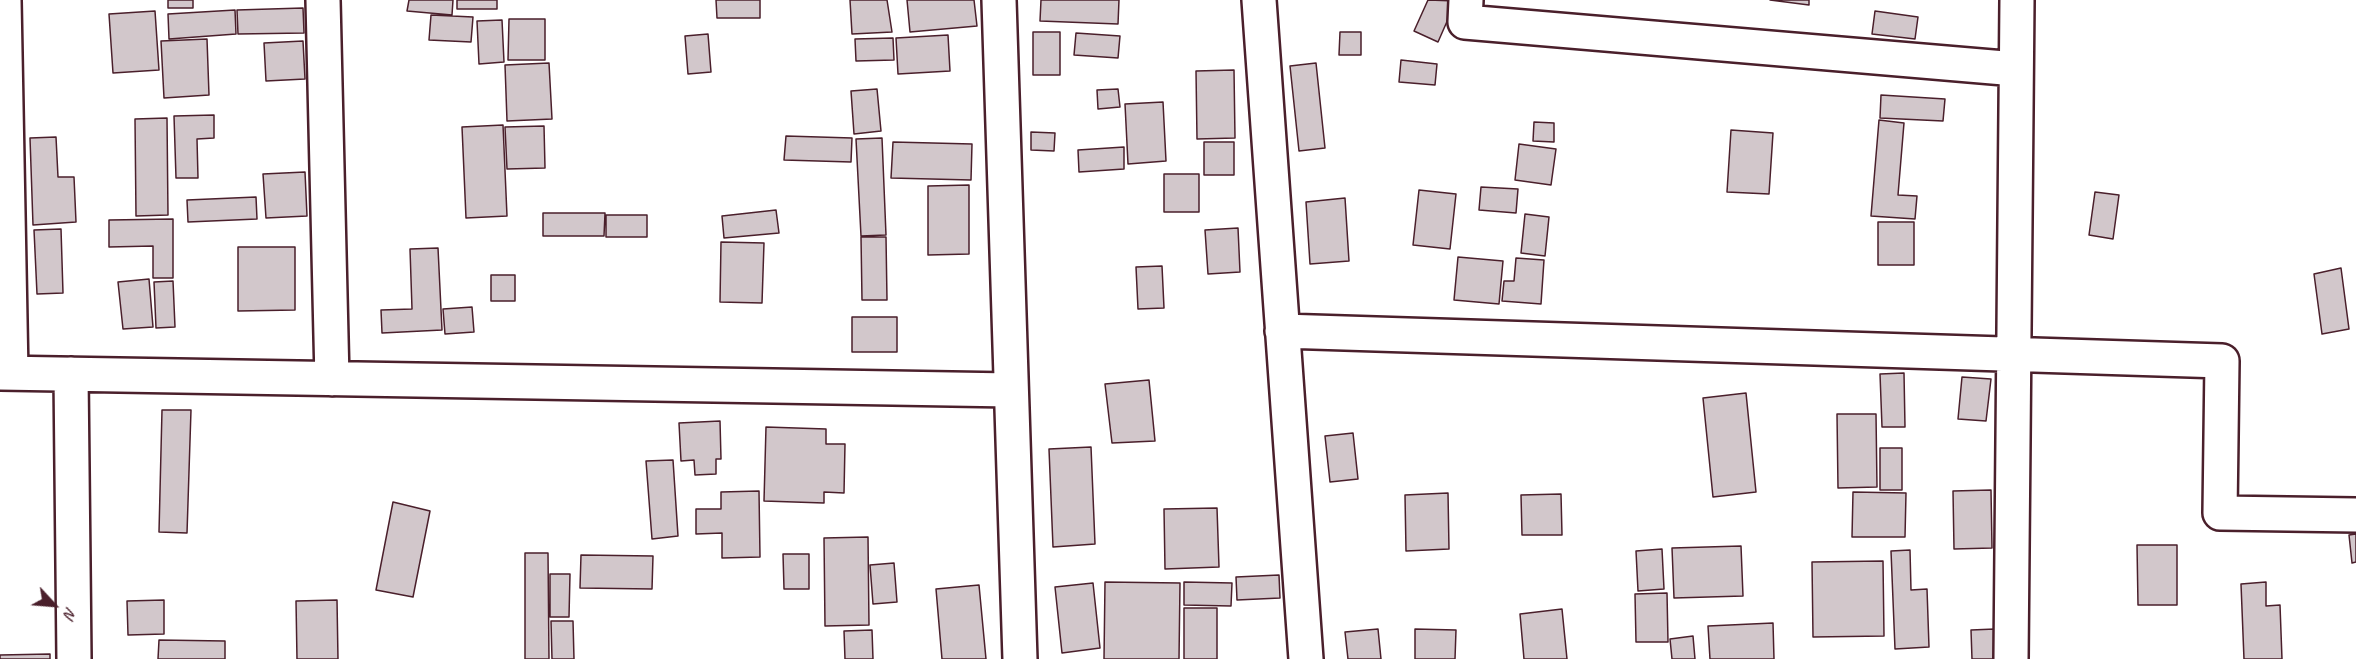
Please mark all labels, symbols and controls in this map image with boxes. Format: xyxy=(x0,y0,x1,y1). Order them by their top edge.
north arrow xyxy=(24,575,84,635)
text: N xyxy=(59,604,81,622)

